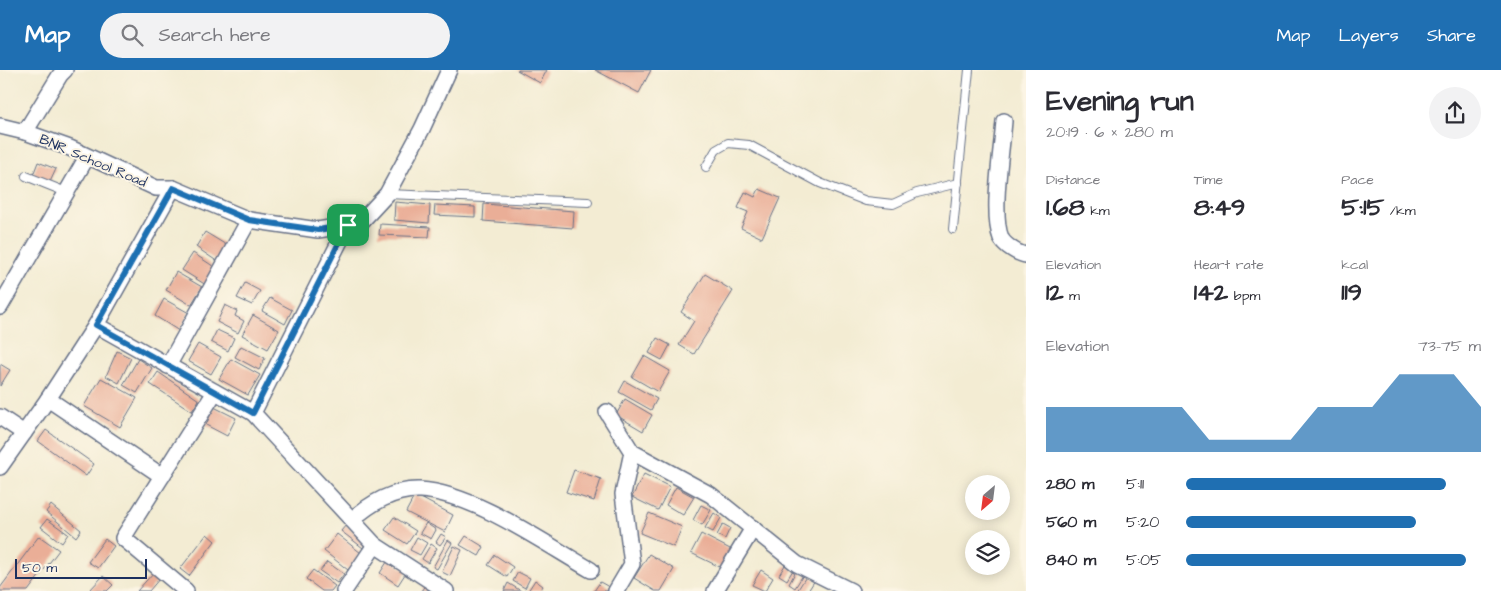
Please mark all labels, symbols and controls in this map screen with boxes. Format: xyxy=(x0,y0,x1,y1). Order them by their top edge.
search box xyxy=(100,13,450,58)
text: Map xyxy=(25,18,70,52)
icon: search xyxy=(118,21,146,49)
text: Search here xyxy=(158,22,271,49)
text: Map xyxy=(1276,23,1310,48)
text: Layers xyxy=(1338,23,1399,48)
text: Share xyxy=(1427,23,1476,48)
text: Evening run xyxy=(1046,82,1194,121)
button: share xyxy=(1429,87,1481,139)
text: 20:19 · 6 × 280 m xyxy=(1046,121,1173,143)
street label: BNR School Road xyxy=(36,129,150,193)
text: Distance xyxy=(1046,170,1100,190)
text: Time xyxy=(1194,170,1223,190)
text: Pace xyxy=(1341,170,1374,190)
text: 1.68 xyxy=(1046,190,1085,225)
text: 8:49 xyxy=(1194,190,1245,225)
text: 5:15 xyxy=(1341,190,1384,225)
text: km xyxy=(1085,201,1110,221)
text: /km xyxy=(1384,201,1416,221)
pin xyxy=(327,204,369,246)
icon: arrive xyxy=(334,211,362,239)
text: Elevation xyxy=(1046,255,1101,275)
text: Heart rate xyxy=(1194,255,1264,275)
text: kcal xyxy=(1341,255,1368,275)
text: 12 xyxy=(1046,275,1064,310)
text: 142 xyxy=(1194,275,1228,310)
text: 119 xyxy=(1341,275,1362,310)
text: m xyxy=(1064,286,1080,306)
text: bpm xyxy=(1228,286,1260,306)
text: Elevation xyxy=(1046,335,1109,357)
text: 73–75 m xyxy=(1418,335,1481,357)
text: 280 m xyxy=(1046,473,1094,495)
text: 5:11 xyxy=(1126,473,1144,495)
north arrow xyxy=(965,475,1010,520)
map controls xyxy=(965,475,1010,575)
text: 560 m xyxy=(1046,511,1096,533)
text: 5:20 xyxy=(1126,511,1159,533)
button: layers xyxy=(965,530,1010,575)
text: 840 m xyxy=(1046,549,1096,571)
text: 5:05 xyxy=(1126,549,1161,571)
scale bar xyxy=(15,556,148,579)
text: 50 m xyxy=(22,558,57,578)

